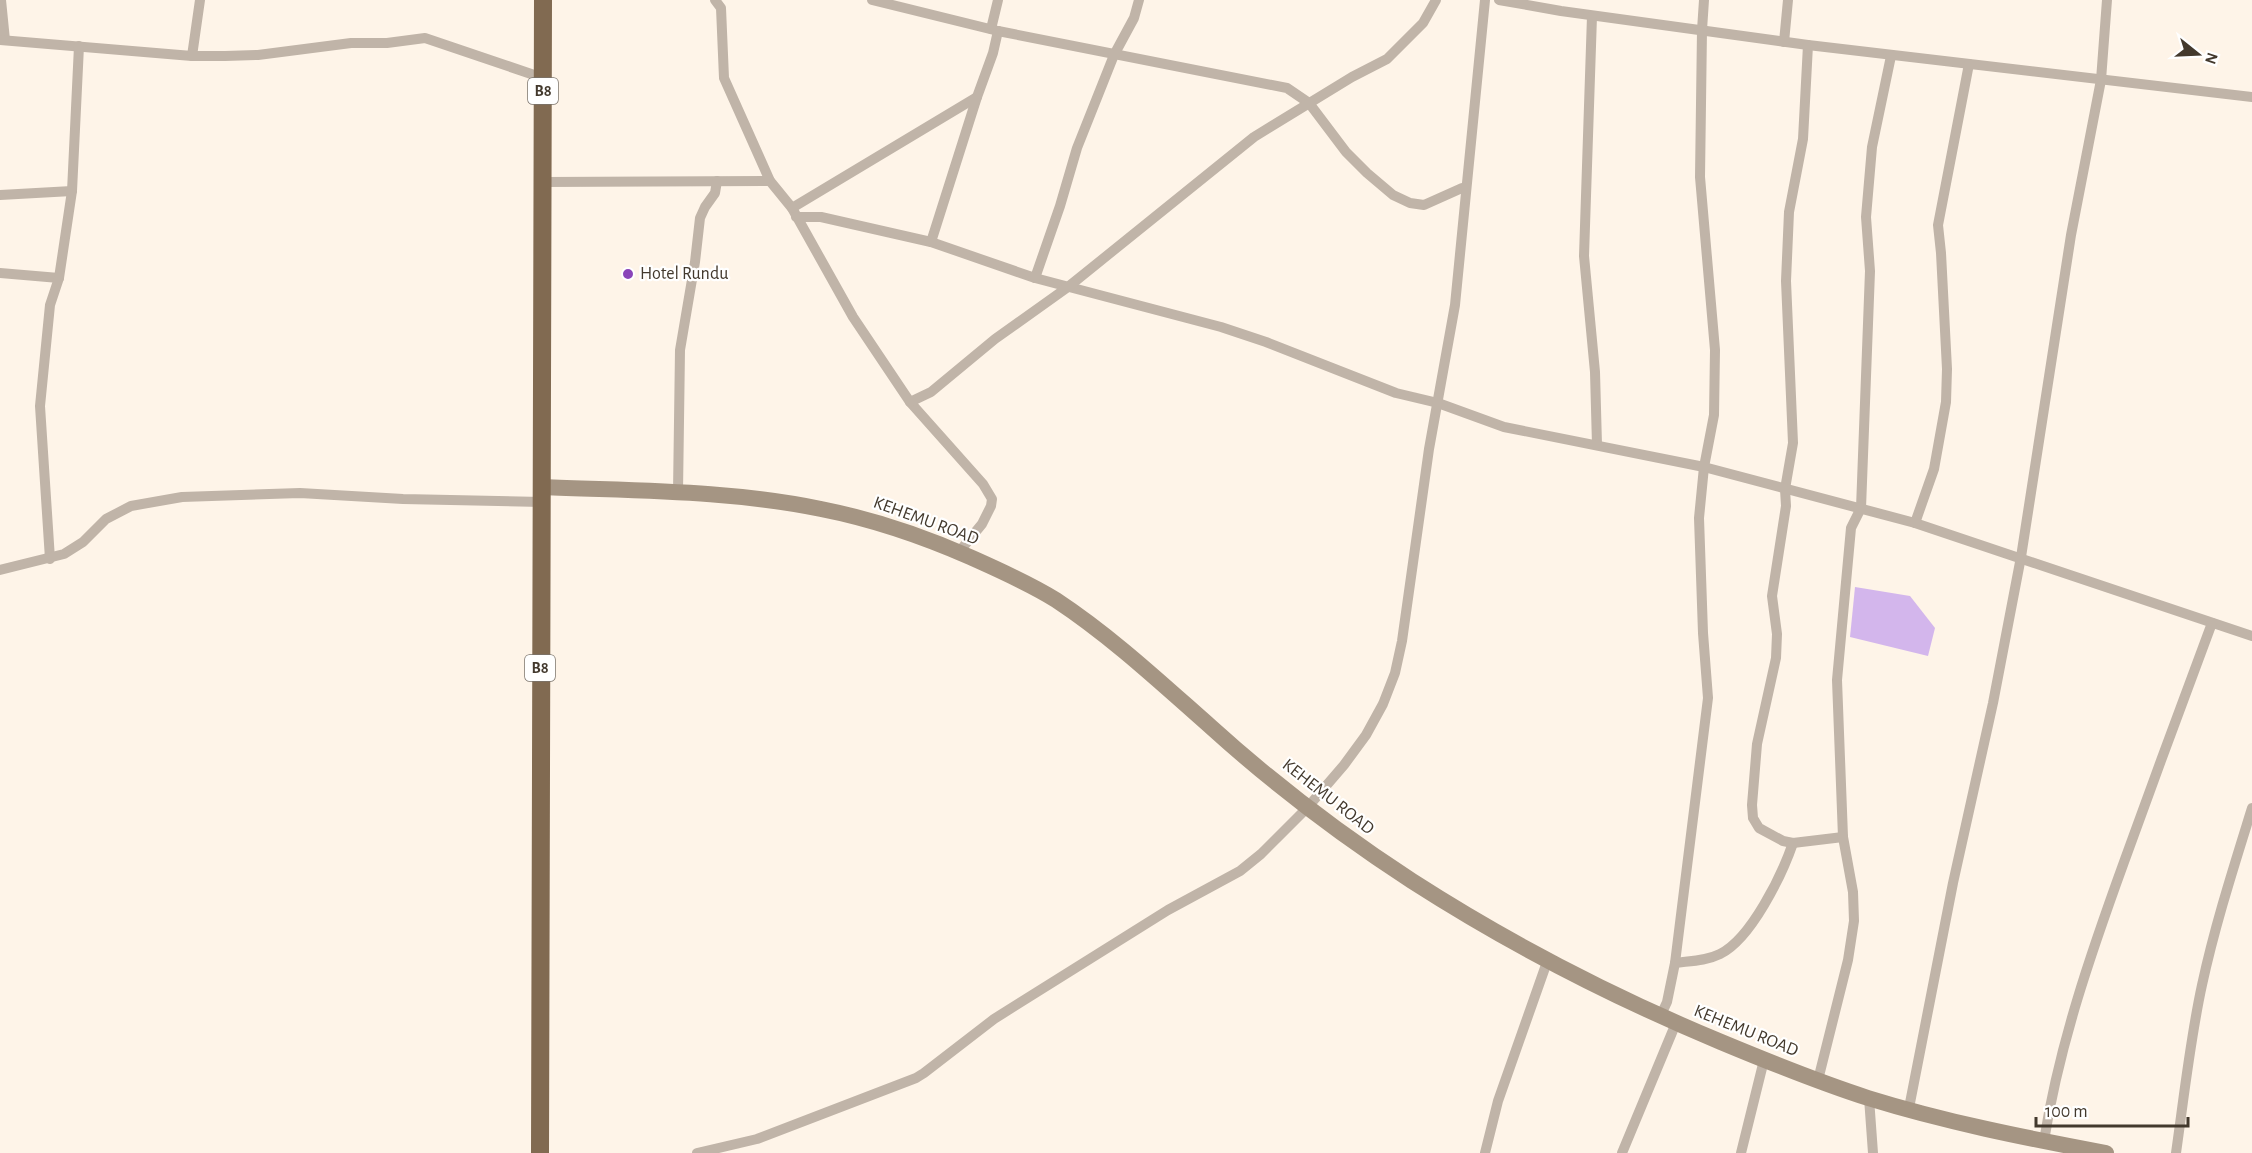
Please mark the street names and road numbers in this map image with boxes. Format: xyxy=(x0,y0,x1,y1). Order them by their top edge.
road number: B8 xyxy=(528,78,558,104)
street label: KEHEMU ROAD xyxy=(871,494,981,548)
road number: B8 xyxy=(525,655,555,681)
street label: KEHEMU ROAD xyxy=(1279,756,1377,838)
street label: KEHEMU ROAD xyxy=(1691,1002,1801,1060)

